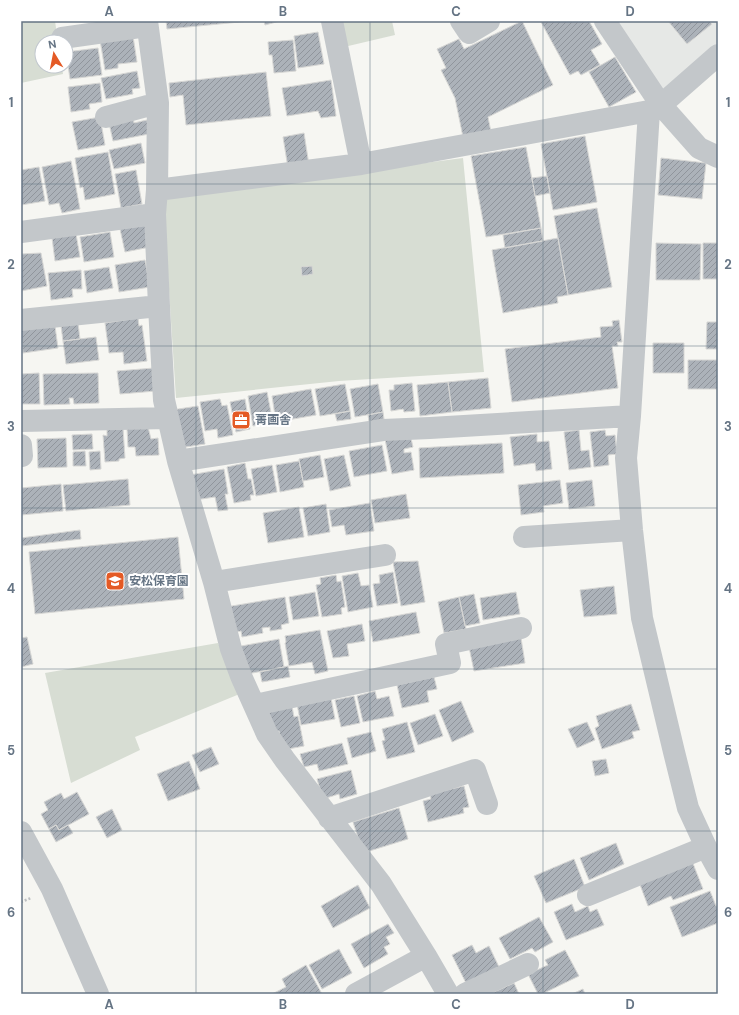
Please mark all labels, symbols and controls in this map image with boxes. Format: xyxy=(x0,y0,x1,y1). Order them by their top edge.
text: A xyxy=(104,3,114,20)
text: B xyxy=(279,3,287,20)
text: C xyxy=(451,3,461,20)
text: D xyxy=(625,3,635,20)
north arrow xyxy=(34,34,74,74)
text: N xyxy=(47,37,57,52)
text: 1 xyxy=(9,94,13,111)
text: 1 xyxy=(726,94,730,111)
text: 2 xyxy=(7,256,15,273)
text: 2 xyxy=(724,256,732,273)
office icon: 菁画舎 xyxy=(230,409,252,431)
place label: 菁画舎 xyxy=(255,412,291,428)
text: 3 xyxy=(7,418,15,435)
text: 3 xyxy=(724,418,732,435)
school or university icon: 安松保育園 xyxy=(104,570,126,592)
place label: 安松保育園 xyxy=(129,573,189,589)
text: 4 xyxy=(7,580,15,597)
text: 4 xyxy=(724,580,732,597)
text: 5 xyxy=(7,742,15,759)
text: 5 xyxy=(724,742,732,759)
text: 6 xyxy=(7,904,15,921)
text: 6 xyxy=(724,904,732,921)
text: A xyxy=(104,996,114,1013)
text: B xyxy=(279,996,287,1013)
text: C xyxy=(451,996,461,1013)
text: D xyxy=(625,996,635,1013)

